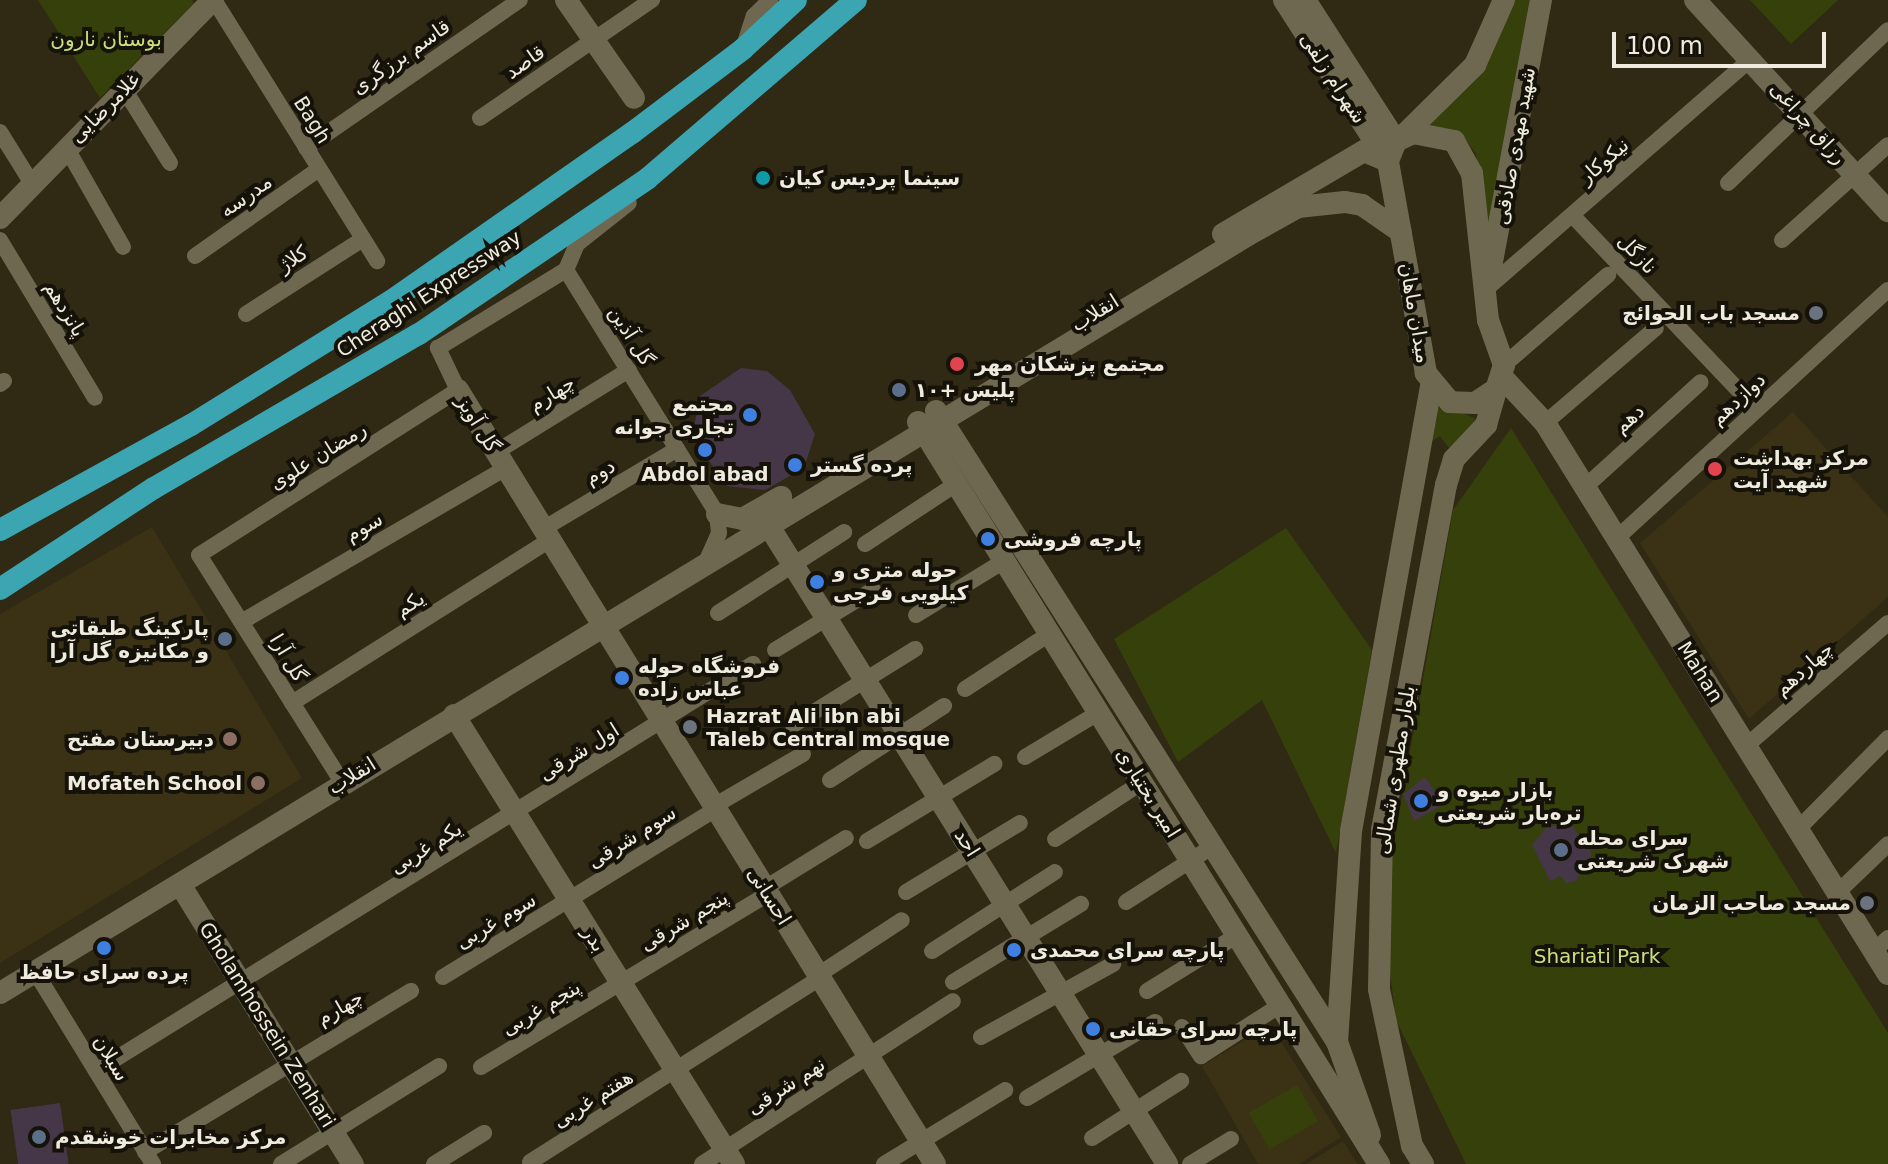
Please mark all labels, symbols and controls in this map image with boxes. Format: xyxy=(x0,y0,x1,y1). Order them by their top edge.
street label: قاسم برزگری xyxy=(347,14,455,100)
scale bar xyxy=(1616,16,1830,66)
park label: بوستان نارون xyxy=(50,27,162,51)
street label: شهرام زلفی xyxy=(1295,28,1371,128)
text: 100 m xyxy=(1626,32,1703,60)
street label: قاصد xyxy=(500,40,550,84)
street label: شهید مهدی صادقی xyxy=(1489,65,1541,227)
street label: غلامرضایی xyxy=(65,68,145,148)
street label: رزاق چراغی xyxy=(1765,77,1851,169)
street label: Bagh xyxy=(288,92,336,148)
street label: نیکوکار xyxy=(1574,133,1634,189)
place label: سینما پردیس کیان xyxy=(779,166,960,190)
street label: مدرسه xyxy=(215,169,277,223)
marker: سینما پردیس کیان xyxy=(754,169,772,187)
street label: Cheraghi Expressway xyxy=(332,225,526,363)
street label: نازگل xyxy=(1613,229,1661,279)
street label: کلاژ xyxy=(273,240,313,278)
street label: میدان ماهان xyxy=(1394,261,1436,365)
street label: پانزدهم xyxy=(39,277,91,341)
street label: انقلاب xyxy=(1067,289,1123,337)
place label: مسجد باب الحوائج xyxy=(1622,301,1800,325)
street label: گل آذین xyxy=(603,302,659,370)
marker: مسجد باب الحوائج xyxy=(1807,304,1825,322)
place label: مجتمع پزشکان مهر xyxy=(975,352,1165,376)
marker: مجتمع پزشکان مهر xyxy=(946,353,968,375)
street label: دوازدهم xyxy=(1705,368,1771,430)
street label: چهارم xyxy=(525,371,579,417)
place label: پلیس +۱۰ xyxy=(915,378,1015,402)
marker: پلیس +۱۰ xyxy=(890,381,908,399)
street label: گل آویز xyxy=(451,391,505,457)
place label: مجتمع تجاری جوانه xyxy=(614,392,734,439)
street label: دهم xyxy=(1609,399,1649,439)
marker: مجتمع تجاری جوانه xyxy=(741,406,759,424)
street label: رمضان علوی xyxy=(265,417,371,495)
marker: Abdol abad xyxy=(696,441,714,459)
place label: مرکز بهداشت شهید آیت xyxy=(1733,446,1869,493)
place label: پرده گستر xyxy=(811,453,913,477)
street label: دوم xyxy=(581,454,619,490)
marker: پرده گستر xyxy=(786,456,804,474)
marker: مرکز بهداشت شهید آیت xyxy=(1704,458,1726,480)
place label: Abdol abad xyxy=(641,462,769,486)
street label: سوم xyxy=(341,507,387,547)
place label: پارچه فروشی xyxy=(1004,527,1142,551)
marker: پارچه فروشی xyxy=(979,530,997,548)
place label: حوله متری و کیلویی فرجی xyxy=(833,558,968,605)
marker: حوله متری و کیلویی فرجی xyxy=(808,573,826,591)
street label: یکم xyxy=(391,586,429,622)
place label: پارکینگ طبقاتی و مکانیزه گل آرا xyxy=(50,616,209,663)
marker: پارکینگ طبقاتی و مکانیزه گل آرا xyxy=(216,630,234,648)
street label: گل آرا xyxy=(264,630,312,686)
street label: Mahan xyxy=(1672,637,1728,707)
street label: چهاردهم xyxy=(1770,637,1838,701)
place label: فروشگاه حوله عباس زاده xyxy=(638,654,780,701)
marker: فروشگاه حوله عباس زاده xyxy=(613,669,631,687)
street label: بلوار مطهری شمالی xyxy=(1370,684,1420,856)
place label: Hazrat Ali ibn abi Taleb Central mosque xyxy=(706,704,950,751)
street label: اول شرقی xyxy=(534,718,624,786)
marker: Hazrat Ali ibn abi Taleb Central mosque xyxy=(681,718,699,736)
place label: دبیرستان مفتح xyxy=(67,727,214,751)
marker: دبیرستان مفتح xyxy=(221,730,239,748)
street label: امیر بختیاری xyxy=(1111,744,1185,842)
street label: انقلاب xyxy=(324,752,380,800)
place label: Mofateh School xyxy=(67,771,242,795)
marker: Mofateh School xyxy=(249,774,267,792)
place label: بازار میوه و تره‌بار شریعتی xyxy=(1437,778,1582,825)
marker: بازار میوه و تره‌بار شریعتی xyxy=(1412,792,1430,810)
street label: سوم شرقی xyxy=(583,800,681,874)
street label: یکم غربی xyxy=(386,817,466,879)
street label: احد xyxy=(949,825,985,861)
place label: سرای محله شهرک شریعتی xyxy=(1577,826,1729,873)
marker: سرای محله شهرک شریعتی xyxy=(1552,841,1570,859)
street label: احسانی xyxy=(742,862,796,930)
street label: پنجم شرقی xyxy=(636,885,732,957)
street label: سوم غربی xyxy=(451,888,541,954)
place label: مسجد صاحب الزمان xyxy=(1652,891,1851,915)
marker: مسجد صاحب الزمان xyxy=(1858,894,1876,912)
street label: Gholamhossein Zenhari xyxy=(194,918,340,1132)
street label: بدر xyxy=(577,922,611,956)
place label: پارچه سرای محمدی xyxy=(1030,938,1224,962)
marker: پرده سرای حافظ xyxy=(95,939,113,957)
marker: پارچه سرای محمدی xyxy=(1005,941,1023,959)
park label: Shariati Park xyxy=(1534,944,1660,968)
place label: پرده سرای حافظ xyxy=(19,960,189,984)
street label: پنجم غربی xyxy=(497,975,585,1041)
street label: چهارم xyxy=(312,985,368,1031)
place label: پارچه سرای حقانی xyxy=(1109,1017,1297,1041)
marker: پارچه سرای حقانی xyxy=(1084,1020,1102,1038)
street label: سبلان xyxy=(88,1031,134,1085)
street label: نهم شرقی xyxy=(742,1052,830,1120)
street label: هفتم غربی xyxy=(548,1065,638,1133)
place label: مرکز مخابرات خوشقدم xyxy=(55,1125,286,1149)
marker: مرکز مخابرات خوشقدم xyxy=(30,1128,48,1146)

